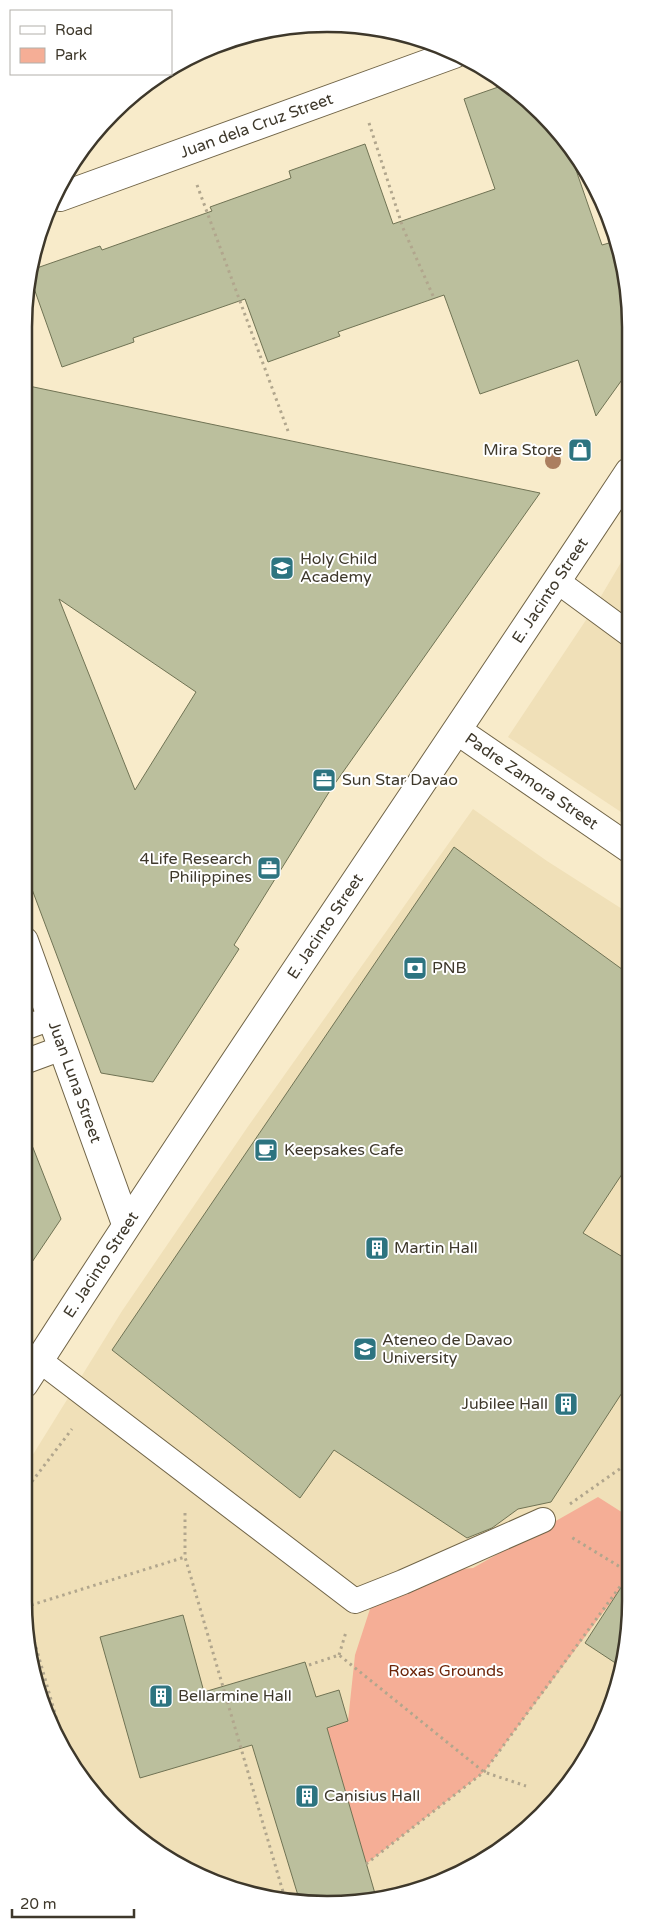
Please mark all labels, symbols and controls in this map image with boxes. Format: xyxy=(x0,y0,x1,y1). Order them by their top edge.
legend xyxy=(10,10,172,75)
text: Road xyxy=(55,21,93,39)
text: Park xyxy=(55,46,87,64)
street label: Juan dela Cruz Street xyxy=(177,89,336,163)
shop icon: Mira Store xyxy=(567,437,593,463)
place label: Mira Store xyxy=(483,440,562,460)
street label: E. Jacinto Street xyxy=(508,534,593,647)
place label: Holy Child Academy xyxy=(300,549,377,587)
school or university icon: Holy Child Academy xyxy=(269,555,295,581)
street label: Padre Zamora Street xyxy=(461,729,602,834)
office icon: Sun Star Davao xyxy=(311,767,337,793)
place label: Sun Star Davao xyxy=(342,770,458,790)
place label: 4Life Research Philippines xyxy=(140,849,252,887)
office icon: 4Life Research Philippines xyxy=(256,855,282,881)
street label: E. Jacinto Street xyxy=(283,870,368,983)
bank icon: PNB xyxy=(402,955,428,981)
place label: PNB xyxy=(432,958,467,978)
street label: Juan Luna Street xyxy=(44,1019,106,1146)
cafe icon: Keepsakes Cafe xyxy=(253,1137,279,1163)
place label: Keepsakes Cafe xyxy=(284,1140,404,1160)
street label: E. Jacinto Street xyxy=(59,1208,143,1322)
building icon: Martin Hall xyxy=(364,1235,390,1261)
place label: Martin Hall xyxy=(394,1238,478,1258)
place label: Ateneo de Davao University xyxy=(382,1330,512,1368)
school or university icon: Ateneo de Davao University xyxy=(352,1336,378,1362)
building icon: Jubilee Hall xyxy=(553,1391,579,1417)
place label: Jubilee Hall xyxy=(461,1394,548,1414)
park label: Roxas Grounds xyxy=(388,1661,504,1681)
building icon: Bellarmine Hall xyxy=(148,1683,174,1709)
place label: Bellarmine Hall xyxy=(178,1686,292,1706)
building icon: Canisius Hall xyxy=(294,1783,320,1809)
place label: Canisius Hall xyxy=(324,1786,420,1806)
scale bar xyxy=(12,1886,135,1918)
text: 20 m xyxy=(20,1895,57,1913)

